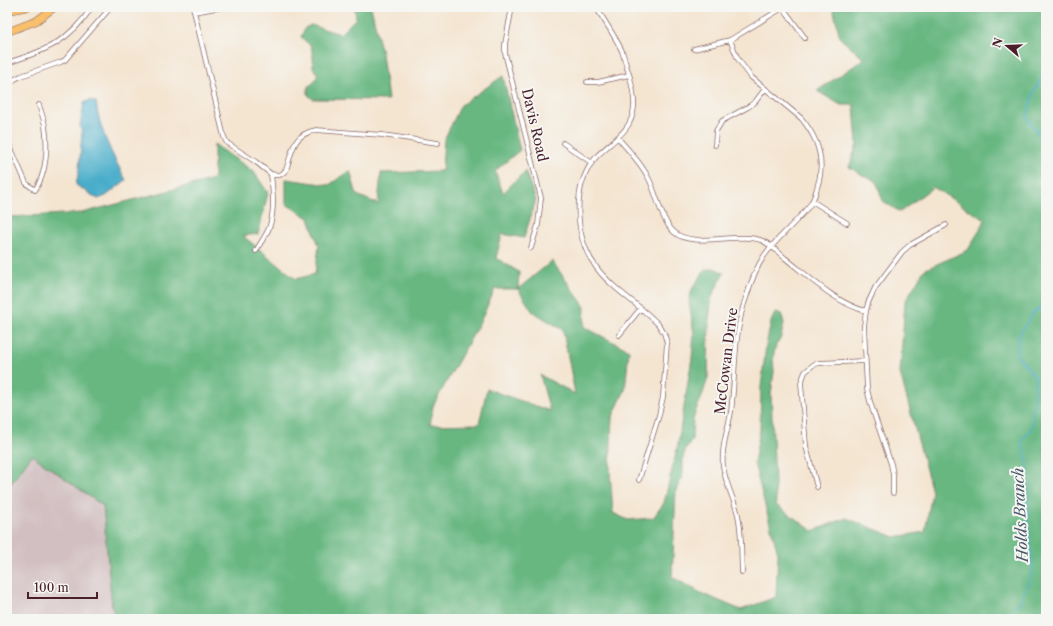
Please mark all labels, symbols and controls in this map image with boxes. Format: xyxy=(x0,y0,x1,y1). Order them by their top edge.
north arrow xyxy=(987,26,1027,66)
text: N xyxy=(989,36,1006,50)
street label: Davis Road xyxy=(518,87,552,164)
street label: McCowan Drive xyxy=(711,306,742,416)
water label: Holds Branch xyxy=(1008,467,1032,564)
scale bar xyxy=(28,574,97,600)
text: 100 m xyxy=(34,580,69,595)

